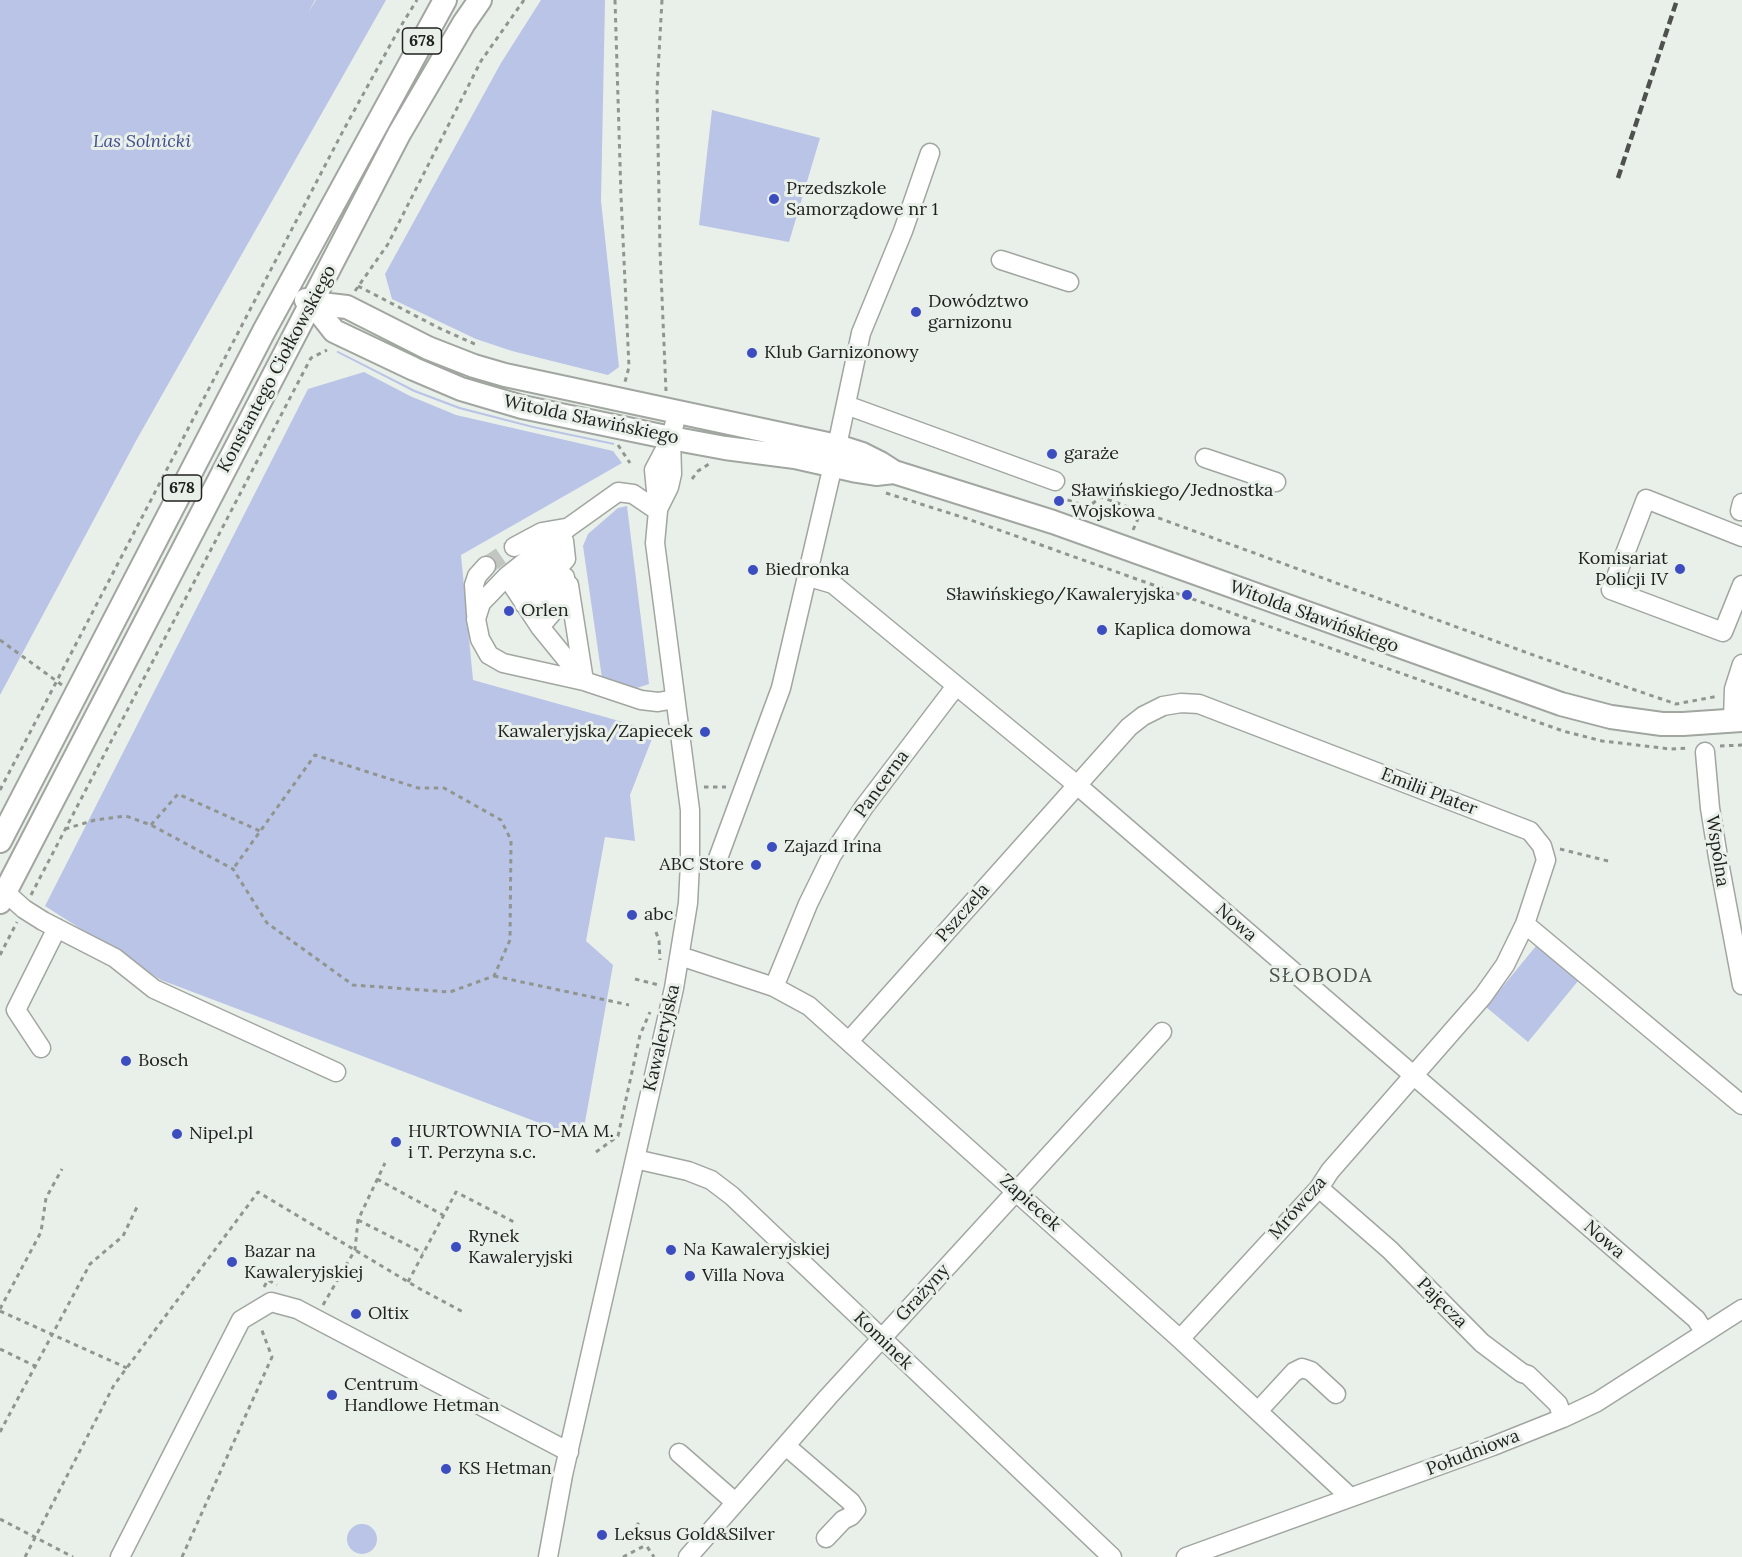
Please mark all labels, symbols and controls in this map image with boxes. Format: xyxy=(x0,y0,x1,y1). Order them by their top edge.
road number: 678 xyxy=(402,28,442,54)
park label: Las Solnicki xyxy=(93,131,191,153)
place label: Przedszkole Samorządowe nr 1 xyxy=(786,178,938,220)
marker: Przedszkole Samorządowe nr 1 xyxy=(767,192,781,206)
street label: Konstantego Ciołkowskiego xyxy=(213,262,341,476)
place label: Dowództwo garnizonu xyxy=(928,291,1028,334)
marker: Dowództwo garnizonu xyxy=(909,305,923,319)
place label: Klub Garnizonowy xyxy=(764,342,919,364)
marker: Klub Garnizonowy xyxy=(745,346,759,360)
street label: Witolda Sławińskiego xyxy=(502,391,680,449)
place label: garaże xyxy=(1064,443,1119,465)
marker: garaże xyxy=(1045,447,1059,461)
road number: 678 xyxy=(162,475,201,501)
place label: Sławińskiego/Jednostka Wojskowa xyxy=(1071,480,1273,522)
marker: Sławińskiego/Jednostka Wojskowa xyxy=(1052,494,1066,508)
place label: Komisariat Policji IV xyxy=(1578,548,1668,590)
place label: Biedronka xyxy=(765,559,850,581)
marker: Komisariat Policji IV xyxy=(1673,562,1687,576)
marker: Biedronka xyxy=(746,563,760,577)
street label: Witolda Sławińskiego xyxy=(1226,576,1402,658)
place label: Sławińskiego/Kawaleryjska xyxy=(946,584,1175,606)
marker: Sławińskiego/Kawaleryjska xyxy=(1180,588,1194,602)
place label: Orlen xyxy=(521,600,569,622)
marker: Orlen xyxy=(502,604,516,618)
place label: Kaplica domowa xyxy=(1114,619,1251,641)
marker: Kaplica domowa xyxy=(1095,623,1109,637)
place label: Kawaleryjska/Zapiecek xyxy=(497,721,693,743)
marker: Kawaleryjska/Zapiecek xyxy=(698,725,712,739)
street label: Pancerna xyxy=(850,746,914,822)
street label: Emilii Plater xyxy=(1378,764,1480,820)
street label: Wspólna xyxy=(1701,814,1733,888)
place label: Zajazd Irina xyxy=(784,836,882,858)
marker: Zajazd Irina xyxy=(765,840,779,854)
place label: ABC Store xyxy=(659,854,744,876)
marker: ABC Store xyxy=(749,858,763,872)
street label: Pszczela xyxy=(932,879,994,947)
street label: Nowa xyxy=(1211,899,1261,947)
place label: abc xyxy=(644,904,673,926)
marker: abc xyxy=(625,908,639,922)
district label: SŁOBODA xyxy=(1269,964,1373,988)
street label: Kawaleryjska xyxy=(639,982,685,1094)
place label: Bosch xyxy=(138,1050,188,1072)
marker: Bosch xyxy=(119,1054,133,1068)
place label: HURTOWNIA TO-MA M. i T. Perzyna s.c. xyxy=(408,1121,614,1164)
place label: Nipel.pl xyxy=(189,1123,253,1145)
marker: Nipel.pl xyxy=(170,1127,184,1141)
marker: HURTOWNIA TO-MA M. i T. Perzyna s.c. xyxy=(389,1135,403,1149)
street label: Zapiecek xyxy=(995,1170,1065,1236)
street label: Mrówcza xyxy=(1265,1172,1331,1244)
street label: Nowa xyxy=(1579,1216,1629,1264)
place label: Rynek Kawaleryjski xyxy=(468,1226,573,1268)
place label: Na Kawaleryjskiej xyxy=(683,1239,830,1261)
marker: Rynek Kawaleryjski xyxy=(449,1240,463,1254)
place label: Bazar na Kawaleryjskiej xyxy=(244,1241,363,1284)
marker: Na Kawaleryjskiej xyxy=(664,1243,678,1257)
marker: Bazar na Kawaleryjskiej xyxy=(225,1255,239,1269)
street label: Grażyny xyxy=(892,1260,954,1326)
place label: Villa Nova xyxy=(702,1265,785,1287)
marker: Villa Nova xyxy=(683,1269,697,1283)
street label: Pajęcza xyxy=(1412,1273,1472,1333)
place label: Oltix xyxy=(368,1303,409,1325)
marker: Oltix xyxy=(349,1307,363,1321)
street label: Kominek xyxy=(849,1308,917,1374)
place label: Centrum Handlowe Hetman xyxy=(344,1374,499,1416)
marker: Centrum Handlowe Hetman xyxy=(325,1388,339,1402)
street label: Południowa xyxy=(1423,1425,1523,1481)
place label: KS Hetman xyxy=(458,1458,552,1480)
marker: KS Hetman xyxy=(439,1462,453,1476)
place label: Leksus Gold&Silver xyxy=(614,1524,775,1546)
marker: Leksus Gold&Silver xyxy=(595,1528,609,1542)

